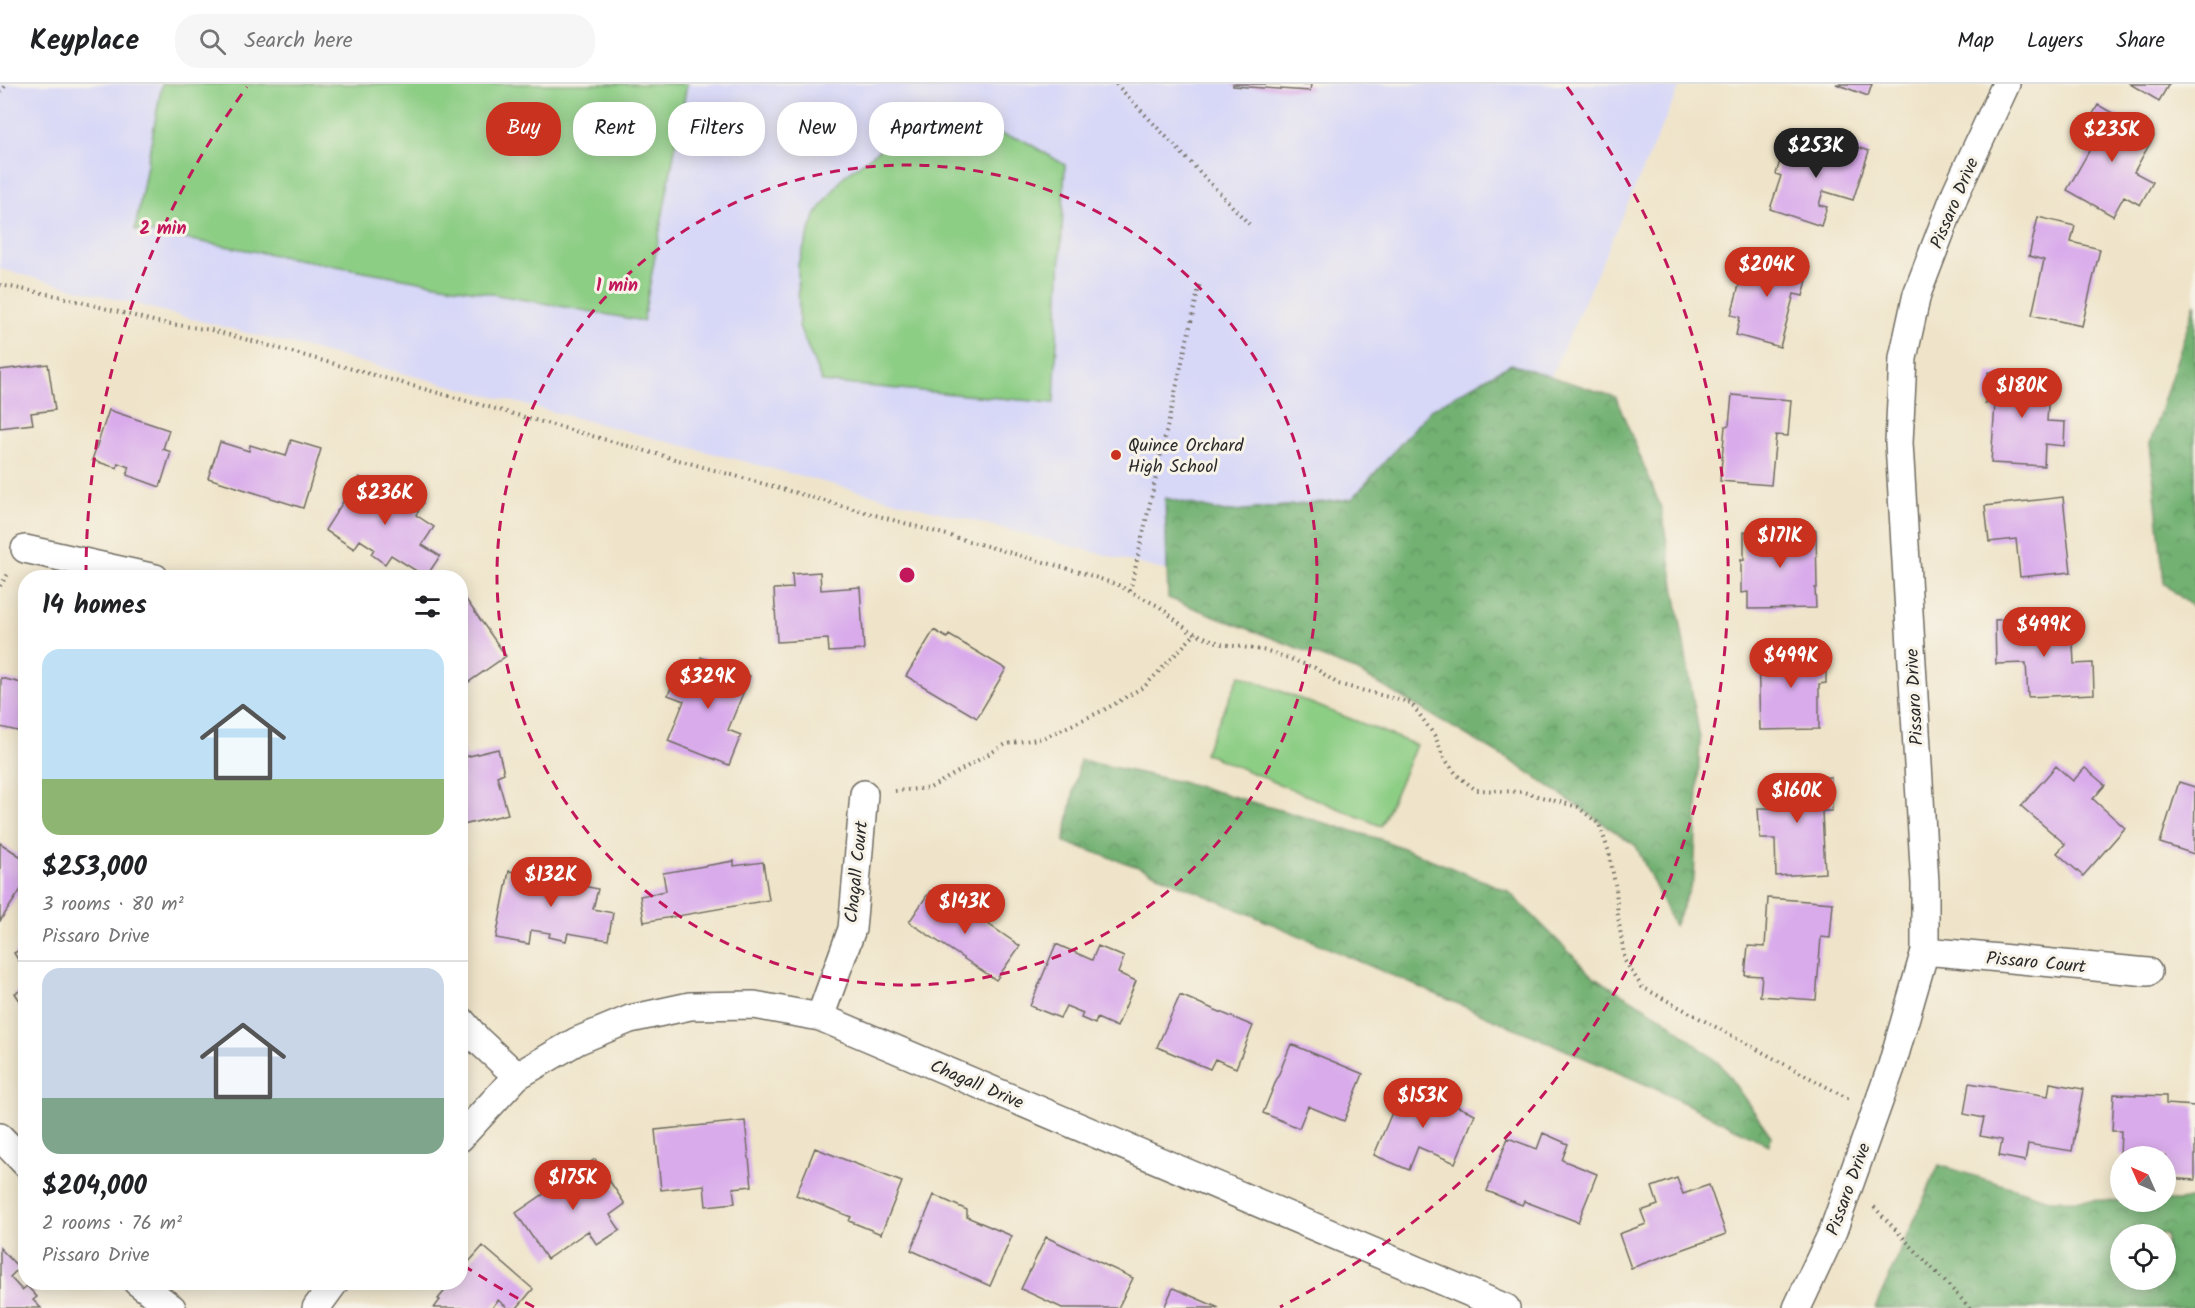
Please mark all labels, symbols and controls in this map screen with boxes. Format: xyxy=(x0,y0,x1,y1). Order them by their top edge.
search box xyxy=(175,14,595,68)
text: Keyplace xyxy=(30,19,139,64)
text: Search here xyxy=(244,24,353,59)
icon: search xyxy=(196,25,229,58)
text: Map xyxy=(1957,25,1994,58)
text: Layers xyxy=(2027,25,2083,58)
text: Share xyxy=(2116,25,2165,58)
chip: Buy xyxy=(486,102,561,156)
chip: Rent xyxy=(573,102,656,156)
chip: Filters xyxy=(668,102,765,156)
chip: New xyxy=(777,102,857,156)
chip: Apartment xyxy=(869,102,1004,156)
pin: $235K xyxy=(2070,112,2154,163)
text: $235K xyxy=(2084,115,2140,147)
pin: $253K xyxy=(1774,128,1858,179)
text: $253K xyxy=(1788,131,1844,163)
street label: Pissaro Drive xyxy=(1923,153,1988,254)
text: 2 min xyxy=(140,215,186,244)
pin: $204K xyxy=(1725,247,1809,298)
text: $204K xyxy=(1739,250,1795,282)
text: 1 min xyxy=(596,272,638,301)
pin: $180K xyxy=(1980,368,2064,419)
text: $180K xyxy=(1996,371,2048,403)
place label: Quince Orchard High School xyxy=(1128,432,1244,482)
marker: Quince Orchard High School xyxy=(1109,448,1123,462)
pin: $236K xyxy=(343,475,427,526)
text: $236K xyxy=(356,478,414,510)
pin: $171K xyxy=(1738,518,1822,569)
text: $171K xyxy=(1757,521,1803,553)
centre of rings xyxy=(897,565,917,585)
text: 14 homes xyxy=(42,585,147,627)
icon: filters xyxy=(411,590,444,623)
pin: $499K xyxy=(2002,607,2086,658)
text: $499K xyxy=(2016,610,2072,642)
pin: $499K xyxy=(1749,638,1833,689)
text: $499K xyxy=(1763,641,1819,673)
street label: Pissaro Drive xyxy=(1898,648,1933,746)
pin: $329K xyxy=(666,659,750,710)
text: $329K xyxy=(680,662,736,694)
icon: home xyxy=(189,688,297,796)
pin: $160K xyxy=(1755,773,1839,824)
text: $160K xyxy=(1771,776,1823,808)
street label: Chagall Court xyxy=(838,819,877,925)
text: $253,000 xyxy=(42,847,147,889)
pin: $132K xyxy=(509,857,593,908)
text: $132K xyxy=(525,860,577,892)
pin: $143K xyxy=(923,884,1007,935)
text: $143K xyxy=(939,887,991,919)
text: 3 rooms · 80 m² xyxy=(42,889,184,921)
text: Pissaro Drive xyxy=(42,921,149,953)
street label: Pissaro Court xyxy=(1985,945,2088,982)
icon: home xyxy=(189,1007,297,1115)
street label: Chagall Drive xyxy=(925,1053,1028,1118)
pin: $153K xyxy=(1381,1078,1465,1129)
text: $153K xyxy=(1398,1081,1448,1113)
street label: Pissaro Drive xyxy=(1819,1139,1880,1240)
north arrow xyxy=(2110,1146,2176,1212)
map controls xyxy=(2110,1146,2176,1290)
pin: $175K xyxy=(531,1160,615,1211)
text: $175K xyxy=(548,1163,598,1195)
text: $204,000 xyxy=(42,1166,147,1208)
text: 2 rooms · 76 m² xyxy=(42,1208,182,1240)
button: locate xyxy=(2110,1224,2176,1290)
text: Pissaro Drive xyxy=(42,1240,149,1272)

